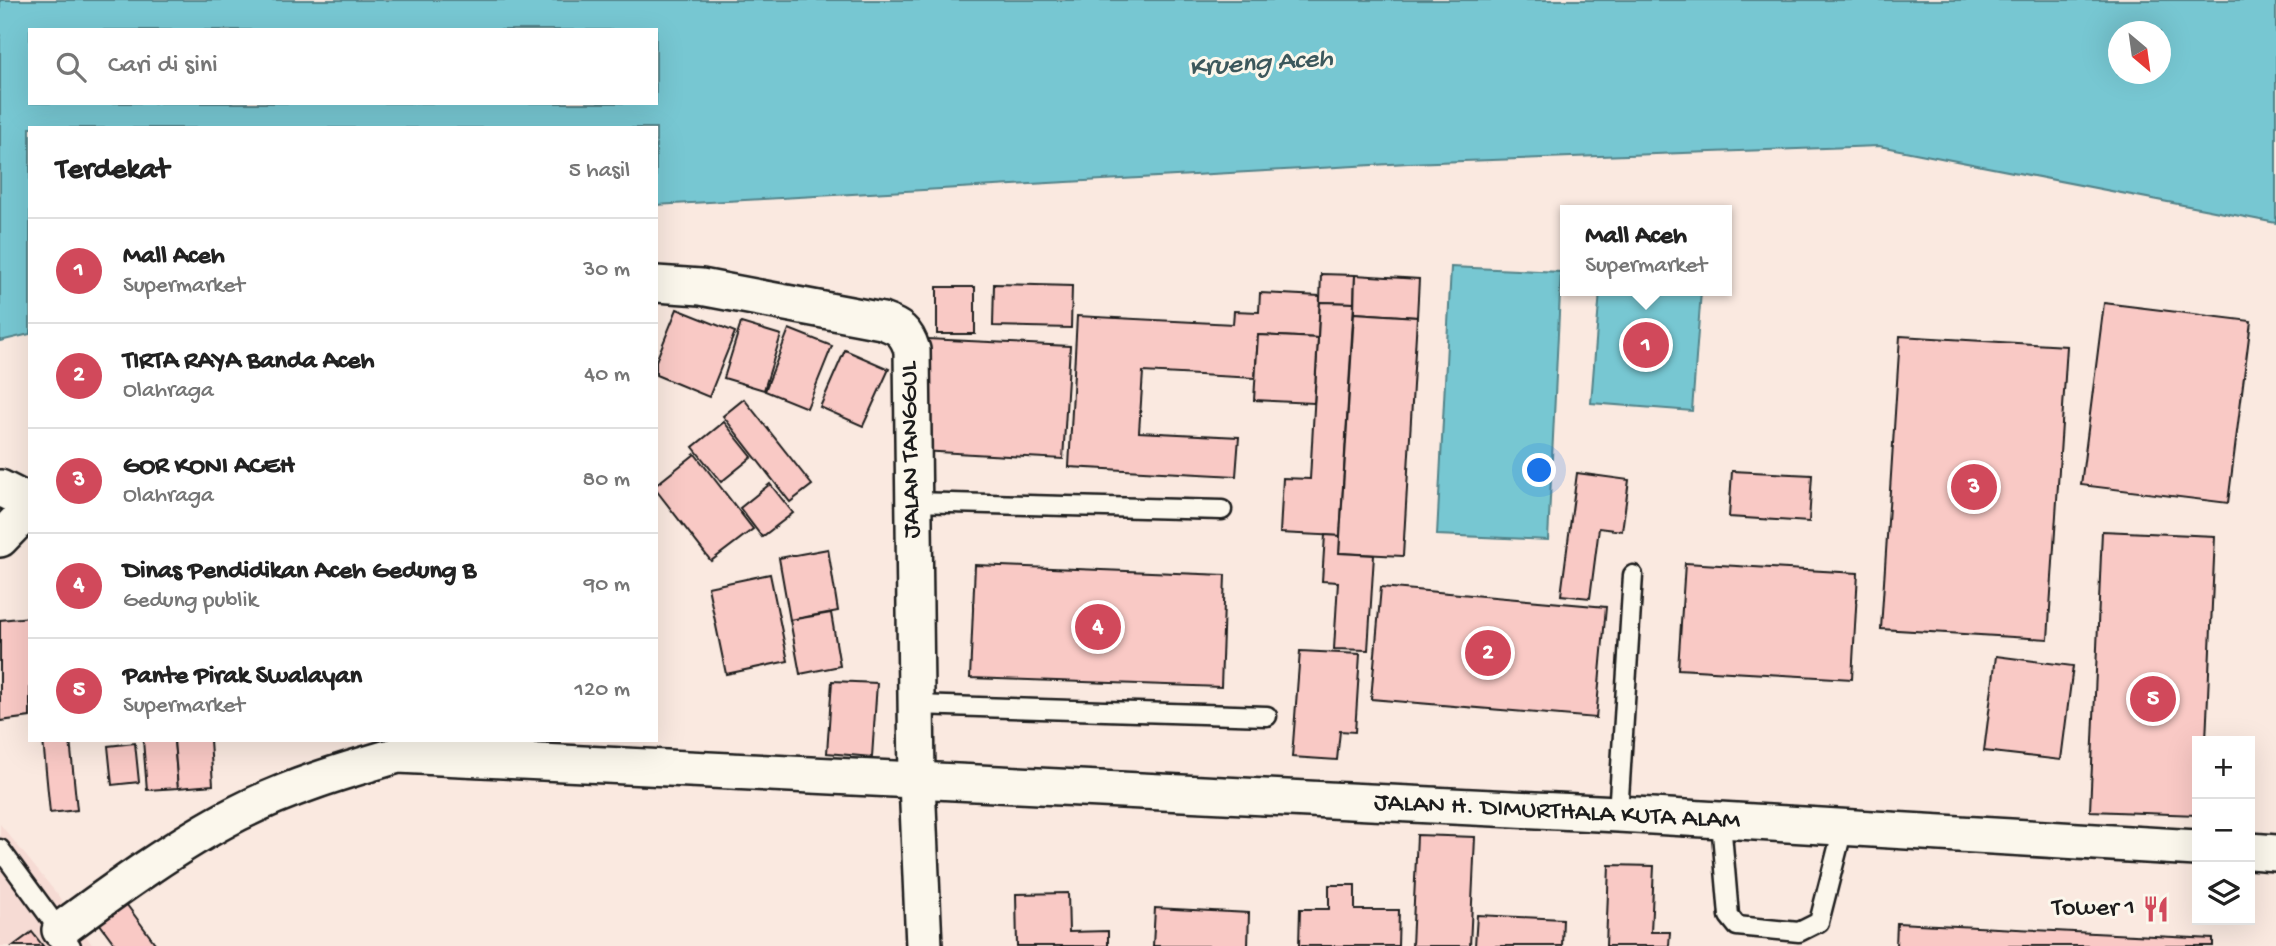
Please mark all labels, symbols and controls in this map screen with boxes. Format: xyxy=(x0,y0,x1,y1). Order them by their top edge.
north arrow xyxy=(2108,21,2171,84)
search box xyxy=(28,28,658,105)
water label: Krueng Aceh xyxy=(1188,42,1335,85)
icon: search xyxy=(52,48,90,86)
text: Cari di sini xyxy=(108,51,218,82)
text: Terdekat xyxy=(56,154,169,189)
text: 5 hasil xyxy=(569,158,630,185)
popup xyxy=(1560,205,1732,296)
text: Mall Aceh xyxy=(1585,222,1687,253)
text: Mall Aceh xyxy=(123,242,225,273)
text: Supermarket xyxy=(1585,253,1707,280)
text: 1 xyxy=(74,257,84,284)
text: 30 m xyxy=(583,257,630,284)
text: Supermarket xyxy=(123,273,245,300)
pin: 1 xyxy=(1623,319,1669,371)
text: TIRTA RAYA Banda Aceh xyxy=(123,347,374,378)
street label: JALAN TANGGUL xyxy=(895,360,929,539)
text: 2 xyxy=(73,362,85,389)
text: 40 m xyxy=(584,362,630,389)
text: Olahraga xyxy=(123,378,214,405)
text: GOR KONI ACEH xyxy=(123,452,295,483)
your location xyxy=(1522,453,1556,487)
pin: 3 xyxy=(1951,461,1997,513)
text: 3 xyxy=(73,467,85,494)
text: 80 m xyxy=(583,467,630,494)
text: Olahraga xyxy=(123,483,214,510)
text: Dinas Pendidikan Aceh Gedung B xyxy=(123,557,476,588)
text: 4 xyxy=(74,572,84,599)
text: 90 m xyxy=(584,572,630,599)
text: Gedung publik xyxy=(123,588,258,615)
pin: 4 xyxy=(1075,601,1121,653)
pin: 2 xyxy=(1465,627,1511,679)
text: Pante Pirak Swalayan xyxy=(123,662,362,693)
pin: 5 xyxy=(2130,673,2176,725)
text: 5 xyxy=(73,677,85,704)
text: 120 m xyxy=(575,677,630,704)
text: Supermarket xyxy=(123,693,245,720)
map controls xyxy=(2192,736,2255,925)
button: + xyxy=(2192,736,2255,799)
street label: JALAN H. DIMURTHALA KUTA ALAM xyxy=(1373,788,1742,838)
button: − xyxy=(2192,799,2255,862)
button: layers xyxy=(2192,862,2255,925)
place label: Tower 1 xyxy=(2050,894,2135,925)
restaurant icon: Tower 1 xyxy=(2141,894,2171,924)

